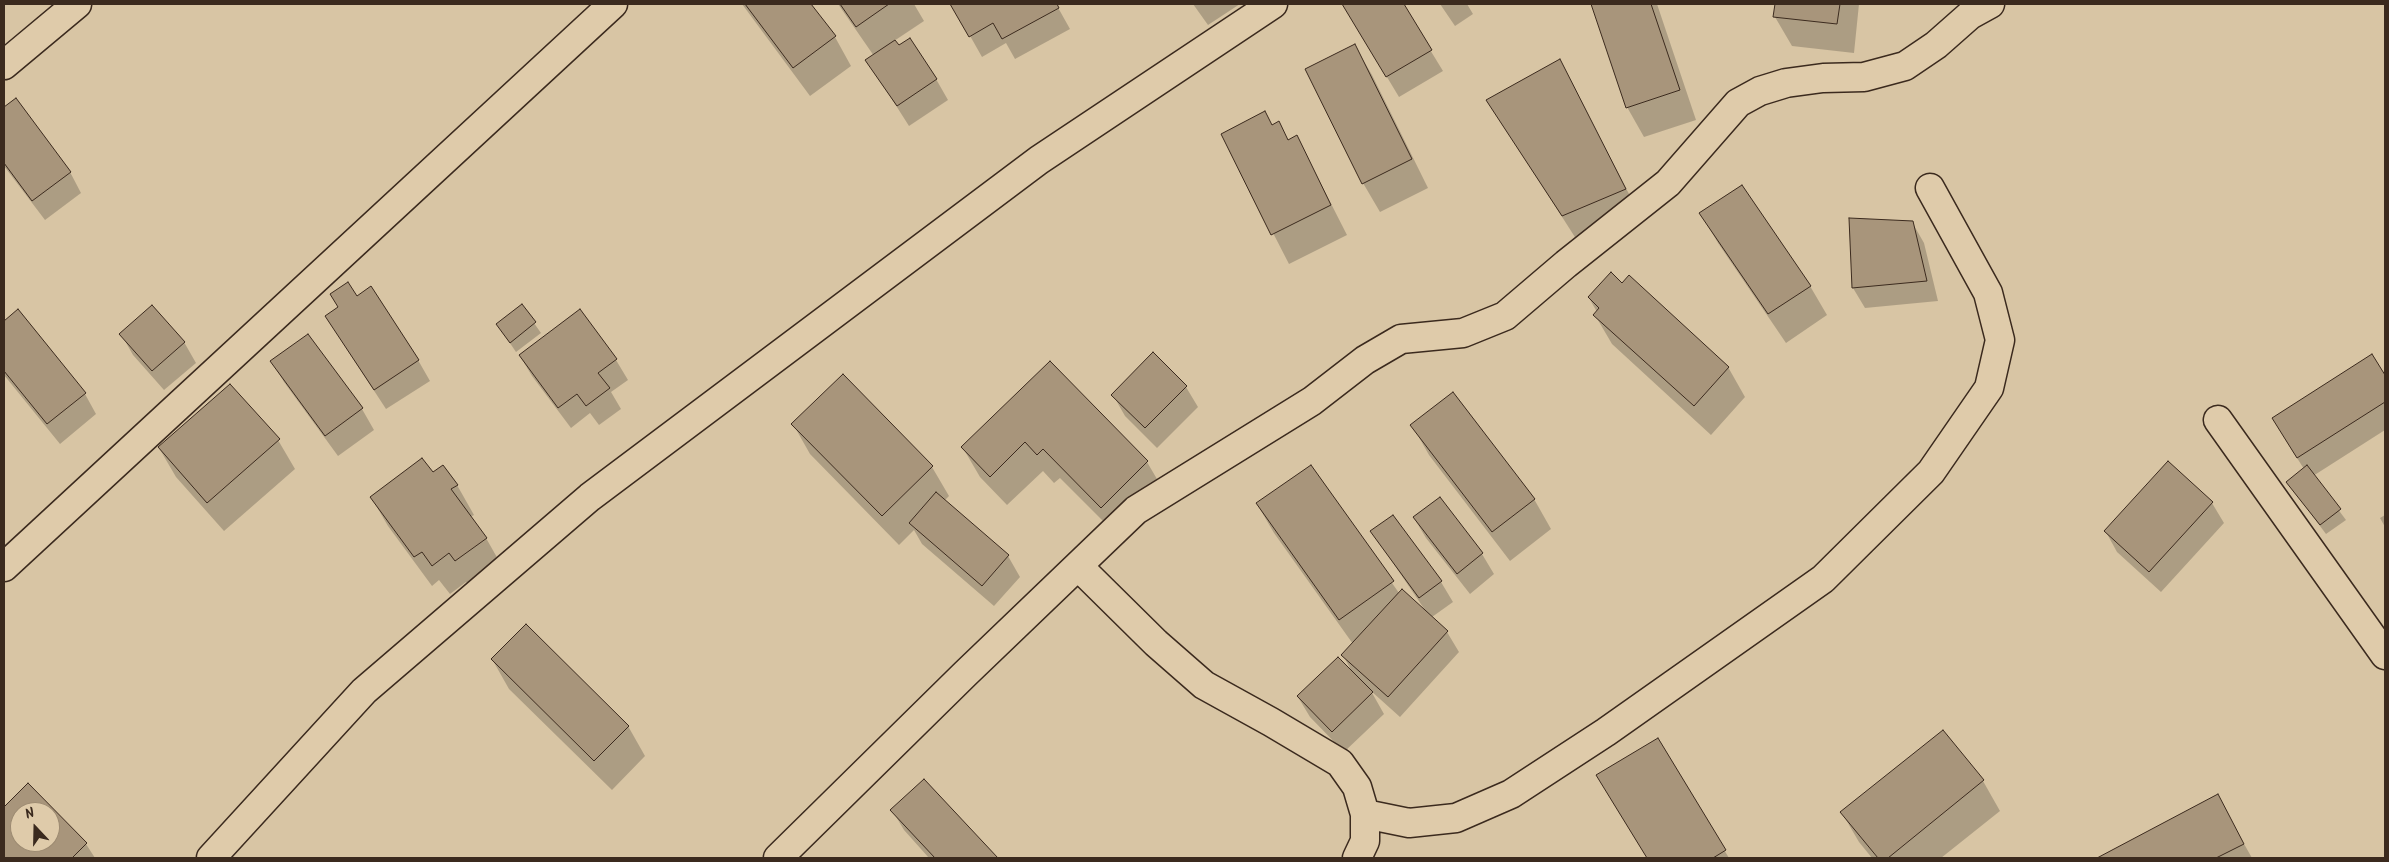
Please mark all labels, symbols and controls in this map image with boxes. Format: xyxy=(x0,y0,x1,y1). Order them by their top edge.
north arrow xyxy=(10,802,60,852)
text: N xyxy=(22,802,38,826)

